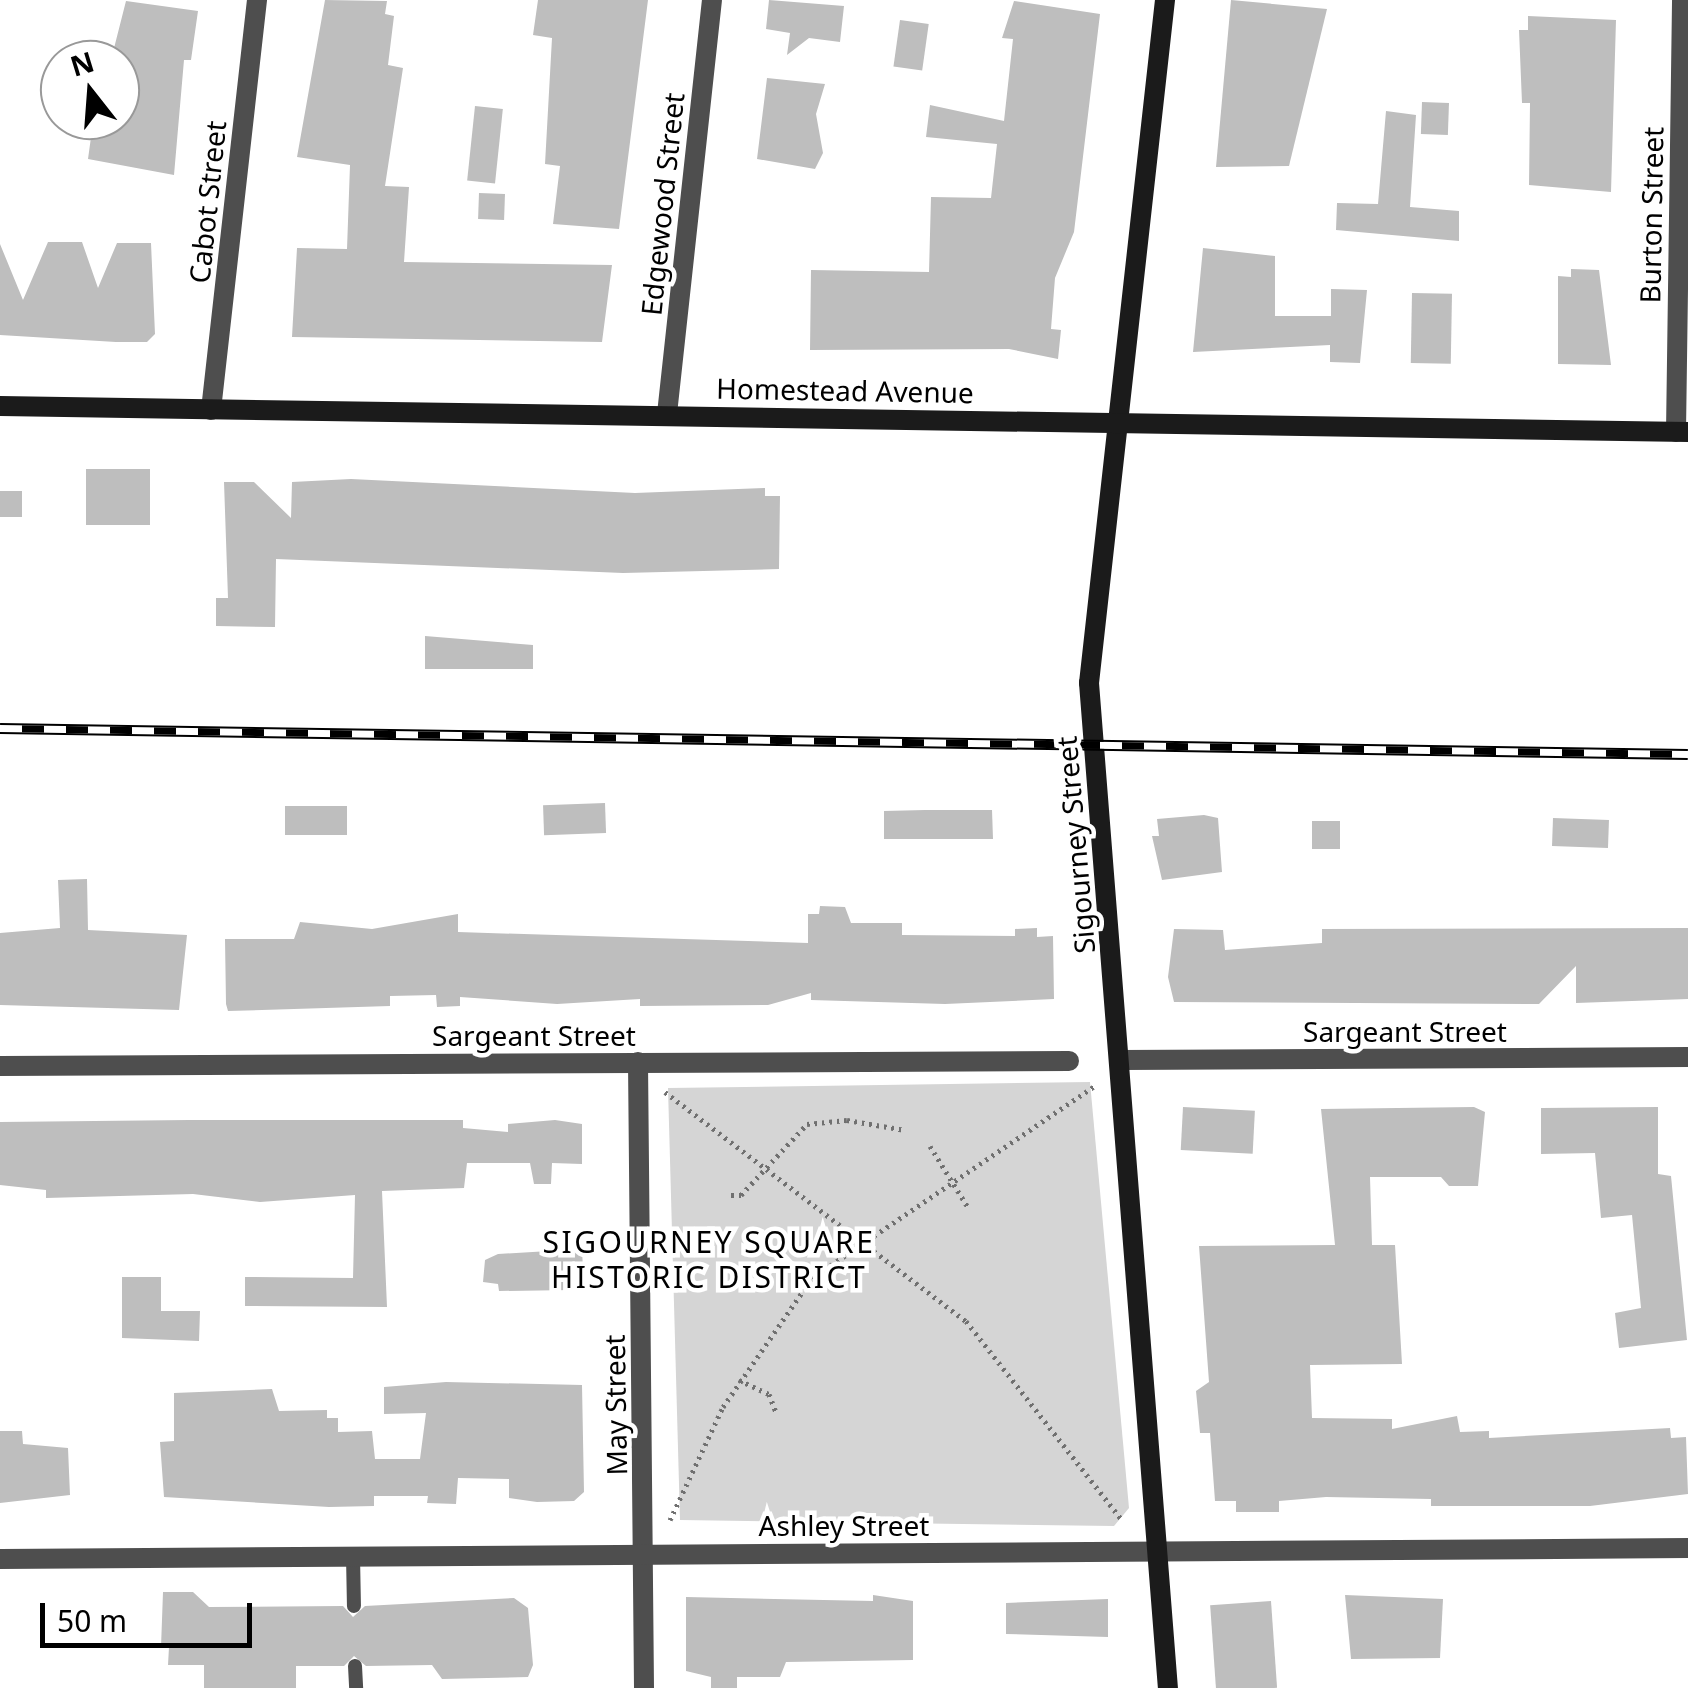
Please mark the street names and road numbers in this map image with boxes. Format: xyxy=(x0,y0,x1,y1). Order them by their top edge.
street label: Edgewood Street xyxy=(634,91,690,317)
street label: Cabot Street xyxy=(182,119,232,285)
street label: Burton Street xyxy=(1633,126,1669,304)
street label: Homestead Avenue xyxy=(716,371,974,409)
street label: Sigourney Street xyxy=(1049,735,1101,955)
street label: Sargeant Street xyxy=(1303,1014,1507,1048)
street label: Sargeant Street xyxy=(432,1018,636,1052)
street label: May Street xyxy=(597,1334,633,1476)
street label: Ashley Street xyxy=(759,1508,929,1542)

